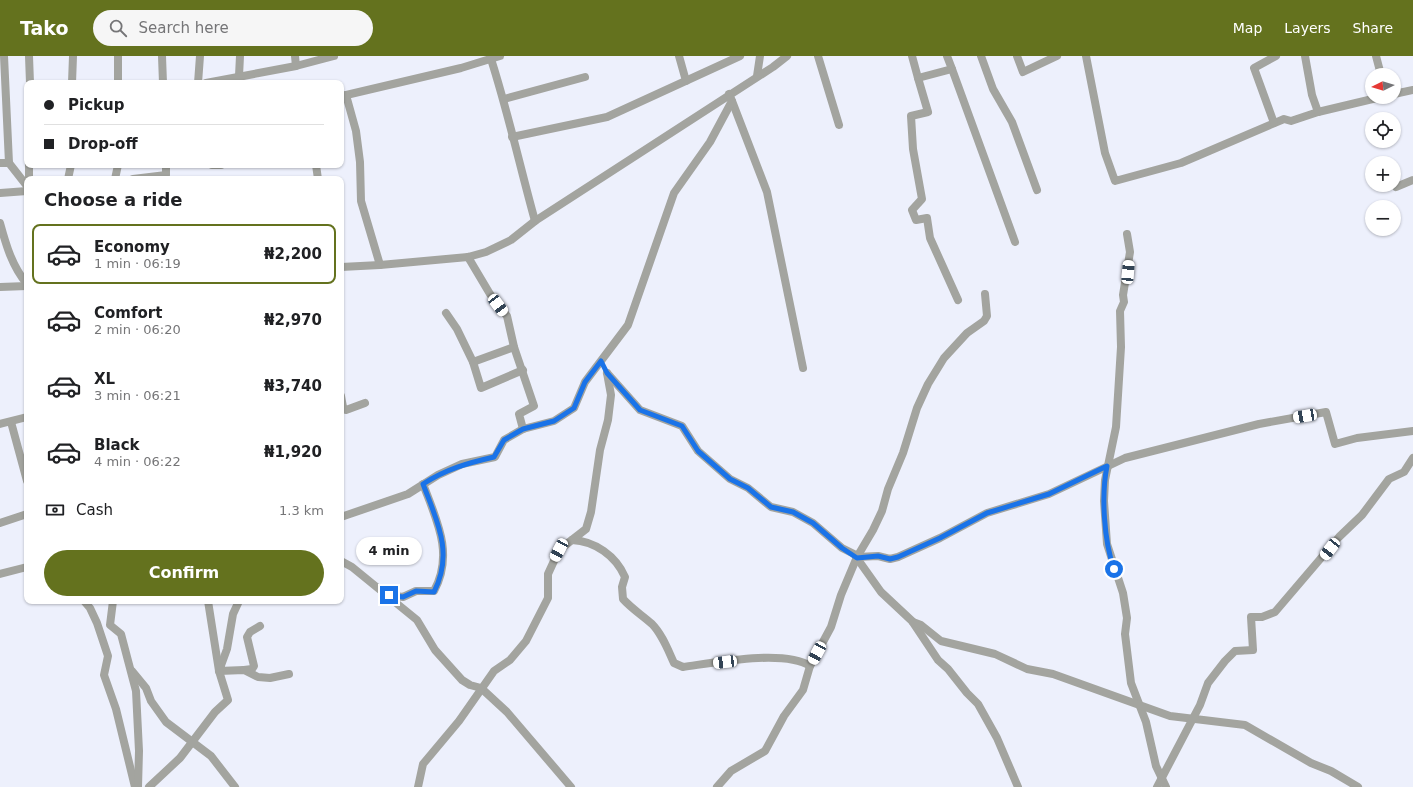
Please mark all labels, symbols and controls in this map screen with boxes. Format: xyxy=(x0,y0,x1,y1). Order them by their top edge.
search box xyxy=(93,10,373,46)
text: Tako xyxy=(20,17,69,39)
icon: search xyxy=(107,17,129,39)
text: Search here xyxy=(139,19,229,37)
text: Map xyxy=(1233,20,1262,36)
text: Layers xyxy=(1284,20,1331,36)
text: Share xyxy=(1353,20,1393,36)
north arrow xyxy=(1365,68,1401,104)
map controls xyxy=(1365,68,1401,236)
text: Pickup xyxy=(68,96,124,114)
button: locate xyxy=(1365,112,1401,148)
text: Drop-off xyxy=(68,135,138,153)
button: + xyxy=(1365,156,1401,192)
text: Choose a ride xyxy=(44,189,183,210)
button: − xyxy=(1365,200,1401,236)
icon: car xyxy=(46,236,82,272)
text: Economy xyxy=(94,238,170,256)
text: ₦2,200 xyxy=(264,245,322,263)
text: 1 min · 06:19 xyxy=(94,256,181,271)
car xyxy=(1121,260,1135,284)
car xyxy=(486,292,510,318)
icon: car xyxy=(46,302,82,338)
text: Comfort xyxy=(94,304,162,322)
text: ₦2,970 xyxy=(264,311,322,329)
text: 2 min · 06:20 xyxy=(94,322,181,337)
icon: car xyxy=(46,368,82,404)
text: XL xyxy=(94,370,115,388)
text: ₦3,740 xyxy=(264,377,322,395)
text: 3 min · 06:21 xyxy=(94,388,181,403)
car xyxy=(1292,408,1318,424)
icon: car xyxy=(46,434,82,470)
text: Black xyxy=(94,436,140,454)
text: ₦1,920 xyxy=(264,443,322,461)
text: 4 min · 06:22 xyxy=(94,454,181,469)
icon: cash xyxy=(44,499,66,521)
text: Cash xyxy=(76,501,113,519)
text: 1.3 km xyxy=(279,503,324,518)
car xyxy=(1318,536,1342,562)
callout: 4 min xyxy=(356,537,422,565)
car xyxy=(548,537,570,563)
text: 4 min xyxy=(369,543,409,558)
button: Confirm xyxy=(44,550,324,596)
route start xyxy=(1105,560,1123,578)
route end xyxy=(380,586,398,604)
car xyxy=(806,640,828,666)
car xyxy=(712,655,738,669)

